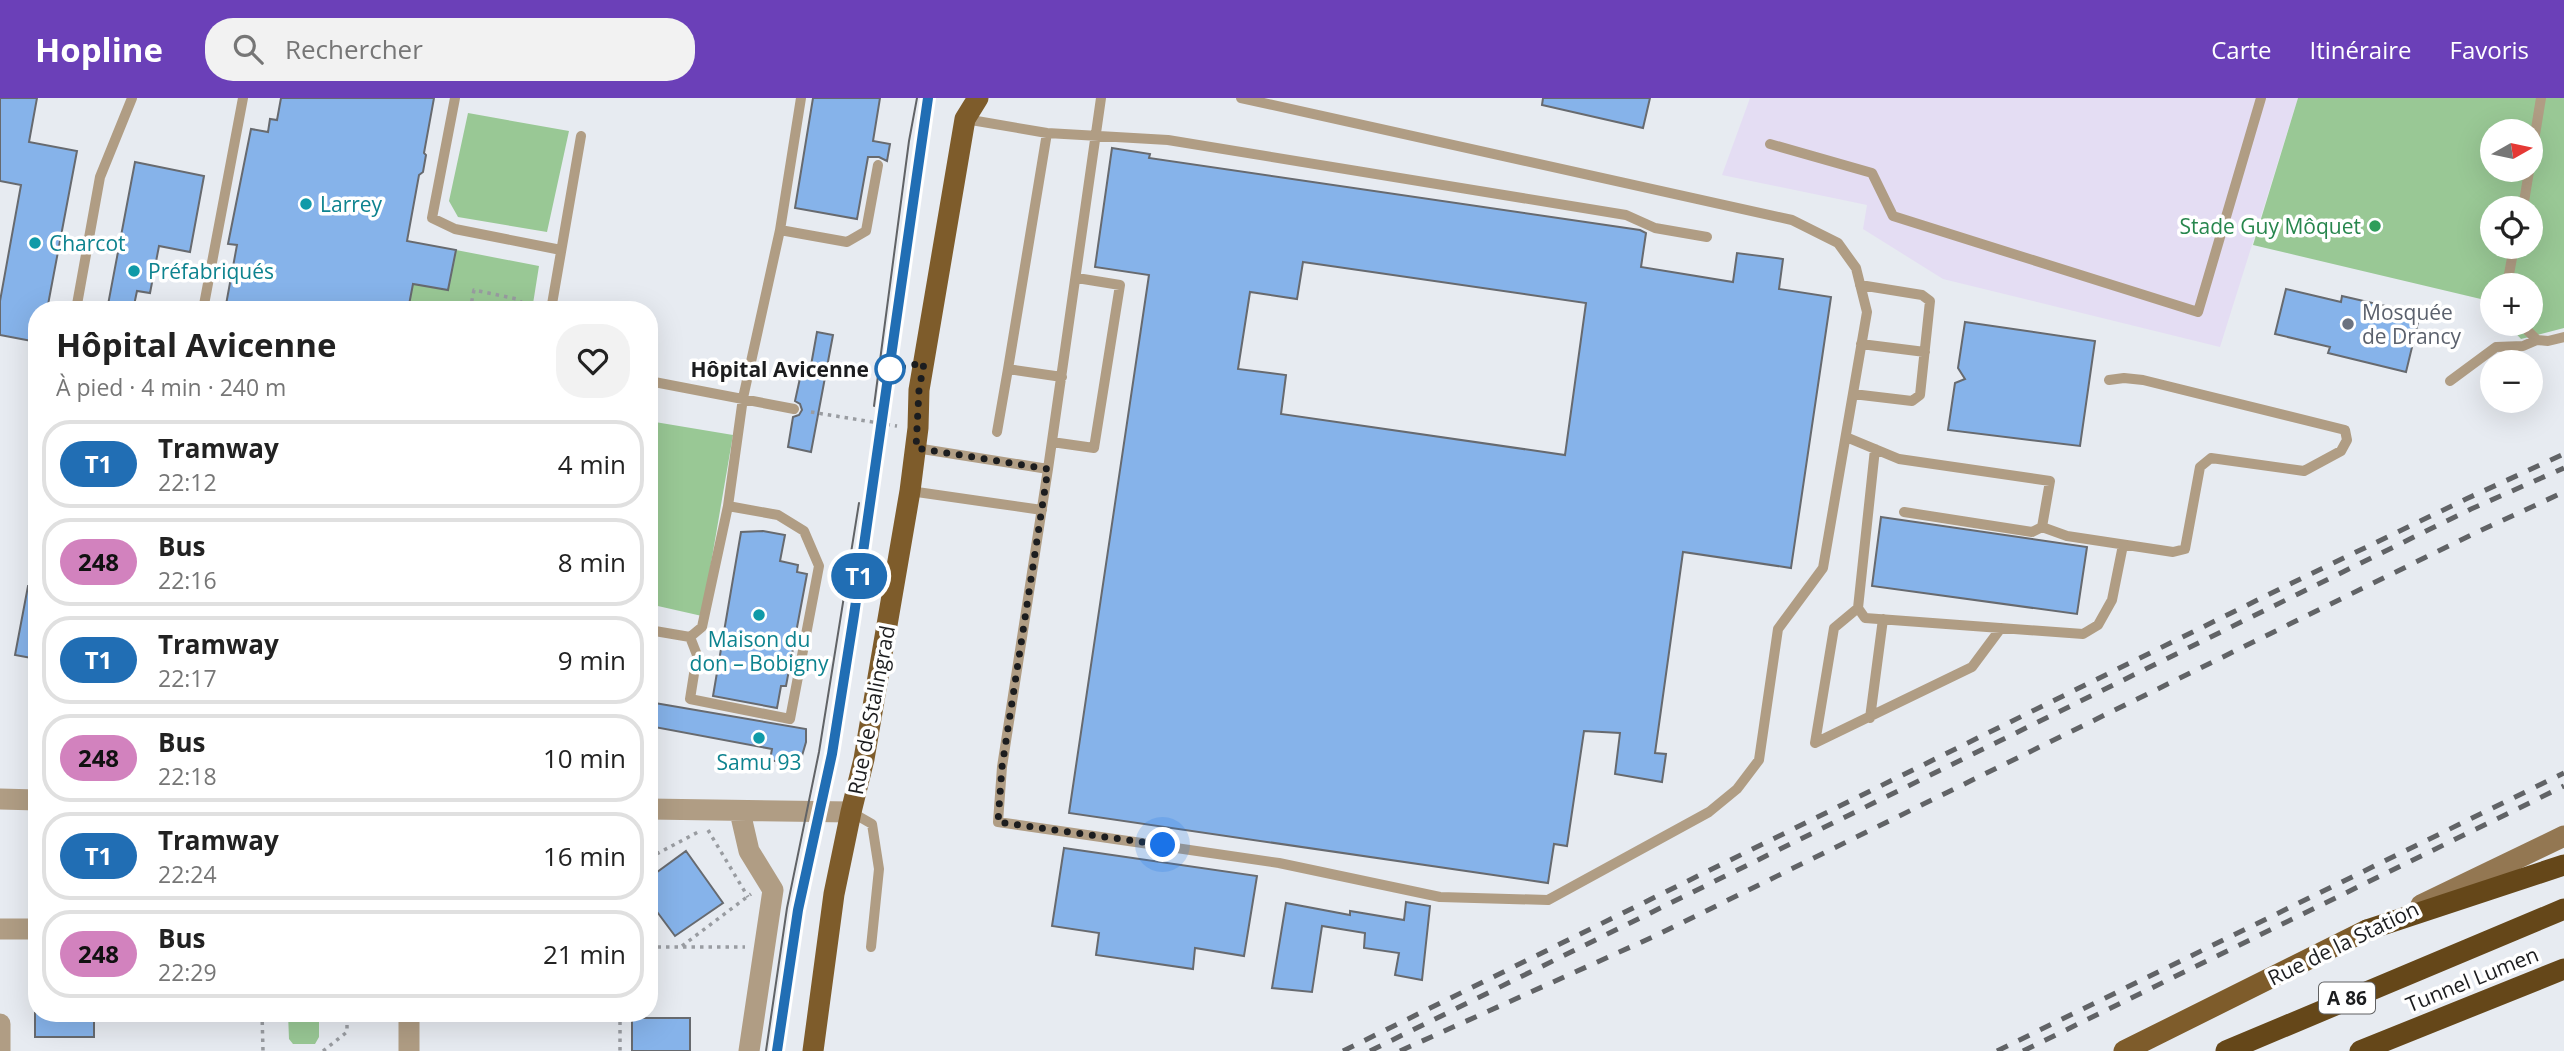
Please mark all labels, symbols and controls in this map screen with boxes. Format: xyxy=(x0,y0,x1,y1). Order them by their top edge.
search box xyxy=(205,18,695,81)
text: Hopline xyxy=(35,27,163,72)
icon: search xyxy=(229,30,267,68)
text: Rechercher xyxy=(285,31,423,67)
text: Carte xyxy=(2211,33,2272,66)
text: Itinéraire xyxy=(2310,33,2412,66)
text: Favoris xyxy=(2450,33,2529,66)
north arrow xyxy=(2480,119,2543,182)
map controls xyxy=(2480,119,2543,413)
place label: Larrey xyxy=(320,190,383,218)
marker: Larrey xyxy=(298,196,314,212)
button: locate xyxy=(2480,196,2543,259)
place label: Stade Guy Môquet xyxy=(2180,212,2361,240)
marker: Stade Guy Môquet xyxy=(2367,218,2383,234)
place label: Charcot xyxy=(49,229,126,257)
marker: Charcot xyxy=(27,235,43,251)
place label: Préfabriqués xyxy=(148,257,274,285)
marker: Préfabriqués xyxy=(126,263,142,279)
button: + xyxy=(2480,273,2543,336)
place label: Mosquée de Drancy xyxy=(2362,298,2462,350)
marker: Mosquée de Drancy xyxy=(2340,316,2356,332)
text: Hôpital Avicenne xyxy=(56,322,336,367)
button: heart xyxy=(556,324,630,398)
button: − xyxy=(2480,350,2543,413)
marker: Hôpital Avicenne xyxy=(875,354,905,384)
place label: Hôpital Avicenne xyxy=(691,355,869,383)
text: À pied · 4 min · 240 m xyxy=(56,371,286,403)
text: Tramway xyxy=(158,430,279,466)
text: 4 min xyxy=(558,446,626,482)
text: T1 xyxy=(85,447,112,480)
text: 22:12 xyxy=(158,466,217,498)
text: Bus xyxy=(158,528,205,564)
text: 8 min xyxy=(558,544,626,580)
text: 248 xyxy=(78,545,119,578)
line badge: T1 xyxy=(828,553,890,599)
text: T1 xyxy=(845,559,873,592)
text: 22:16 xyxy=(158,564,217,596)
marker: Maison du don – Bobigny xyxy=(751,607,767,623)
street label: Rue de Stalingrad xyxy=(841,623,901,797)
place label: Maison du don – Bobigny xyxy=(690,625,829,677)
text: Tramway xyxy=(158,626,279,662)
text: 9 min xyxy=(558,642,626,678)
text: T1 xyxy=(85,643,112,676)
text: 22:17 xyxy=(158,662,217,694)
text: Bus xyxy=(158,724,205,760)
marker: Samu 93 xyxy=(751,730,767,746)
text: 10 min xyxy=(543,740,626,776)
text: 248 xyxy=(78,741,119,774)
place label: Samu 93 xyxy=(717,748,801,776)
text: 22:18 xyxy=(158,760,217,792)
text: Tramway xyxy=(158,822,279,858)
your location xyxy=(1145,827,1180,862)
text: 16 min xyxy=(543,838,626,874)
text: T1 xyxy=(85,839,112,872)
text: 22:24 xyxy=(158,858,217,890)
street label: Rue de la Station xyxy=(2263,894,2423,992)
text: Bus xyxy=(158,920,205,956)
text: 21 min xyxy=(543,936,626,972)
text: 248 xyxy=(78,937,119,970)
street label: Tunnel Lumen xyxy=(2402,940,2542,1018)
text: 22:29 xyxy=(158,956,217,988)
road number: A 86 xyxy=(2319,983,2375,1014)

